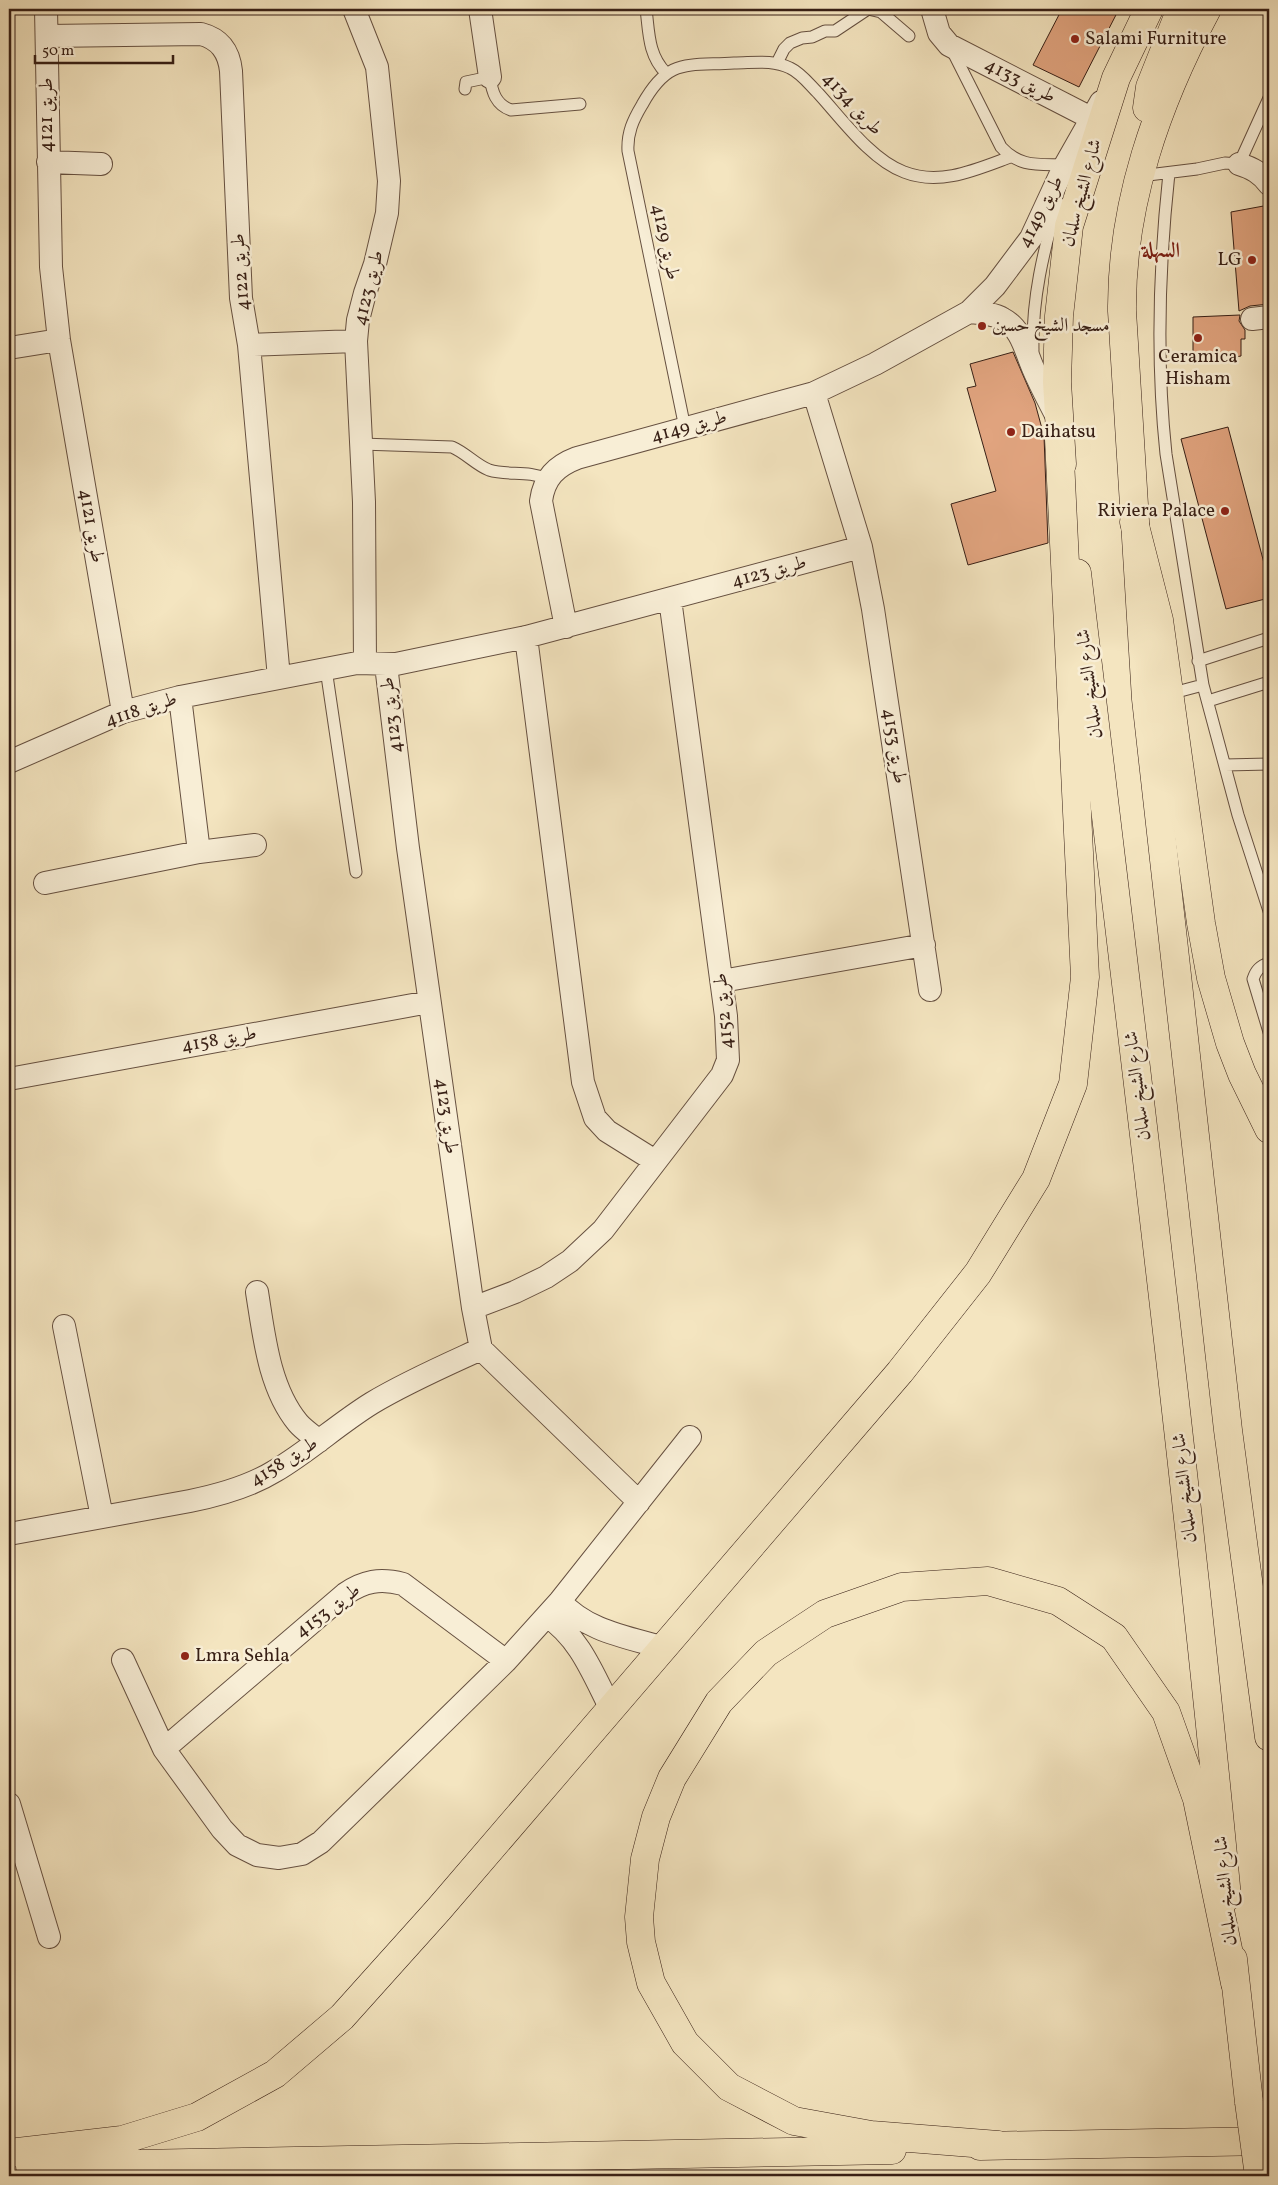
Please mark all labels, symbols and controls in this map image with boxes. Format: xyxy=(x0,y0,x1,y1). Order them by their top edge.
place label: Salami Furniture xyxy=(1085,26,1227,52)
scale bar xyxy=(35,32,172,64)
marker: Salami Furniture xyxy=(1069,33,1081,45)
text: 50 m xyxy=(42,41,74,62)
street label: طريق 4133 xyxy=(980,52,1060,110)
street label: طريق 4134 xyxy=(816,66,888,142)
street label: طريق 4121 xyxy=(34,78,60,152)
street label: شارع الشيخ سلمان xyxy=(1055,136,1112,251)
street label: طريق 4149 xyxy=(1012,171,1070,253)
street label: طريق 4129 xyxy=(644,202,686,282)
street label: طريق 4122 xyxy=(225,232,257,312)
district label: السهلة xyxy=(1140,237,1180,266)
place label: LG xyxy=(1217,247,1242,273)
street label: طريق 4123 xyxy=(347,248,391,328)
marker: LG xyxy=(1246,254,1258,266)
place label: مسجد الشيخ حسين xyxy=(992,313,1110,342)
marker: مسجد الشيخ حسين xyxy=(976,320,988,332)
marker: Ceramica Hisham xyxy=(1192,332,1204,344)
place label: Ceramica Hisham xyxy=(1158,344,1238,392)
street label: طريق 4149 xyxy=(648,404,730,450)
place label: Daihatsu xyxy=(1021,419,1096,445)
marker: Daihatsu xyxy=(1005,426,1017,438)
street label: طريق 4121 xyxy=(72,487,110,565)
place label: Riviera Palace xyxy=(1097,498,1215,524)
marker: Riviera Palace xyxy=(1219,505,1231,517)
street label: طريق 4123 xyxy=(729,550,809,594)
street label: شارع الشيخ سلمان xyxy=(1070,627,1113,740)
street label: طريق 4123 xyxy=(374,675,410,755)
street label: طريق 4118 xyxy=(102,686,180,734)
street label: طريق 4153 xyxy=(875,706,913,786)
street label: طريق 4152 xyxy=(708,972,740,1050)
street label: طريق 4158 xyxy=(179,1021,259,1059)
street label: شارع الشيخ سلمان xyxy=(1118,1029,1161,1142)
street label: طريق 4123 xyxy=(428,1076,464,1156)
street label: طريق 4158 xyxy=(245,1431,323,1493)
street label: شارع الشيخ سلمان xyxy=(1166,1431,1207,1544)
street label: طريق 4153 xyxy=(290,1578,366,1644)
place label: Lmra Sehla xyxy=(195,1643,290,1669)
marker: Lmra Sehla xyxy=(179,1650,191,1662)
street label: شارع الشيخ سلمان xyxy=(1208,1835,1247,1947)

